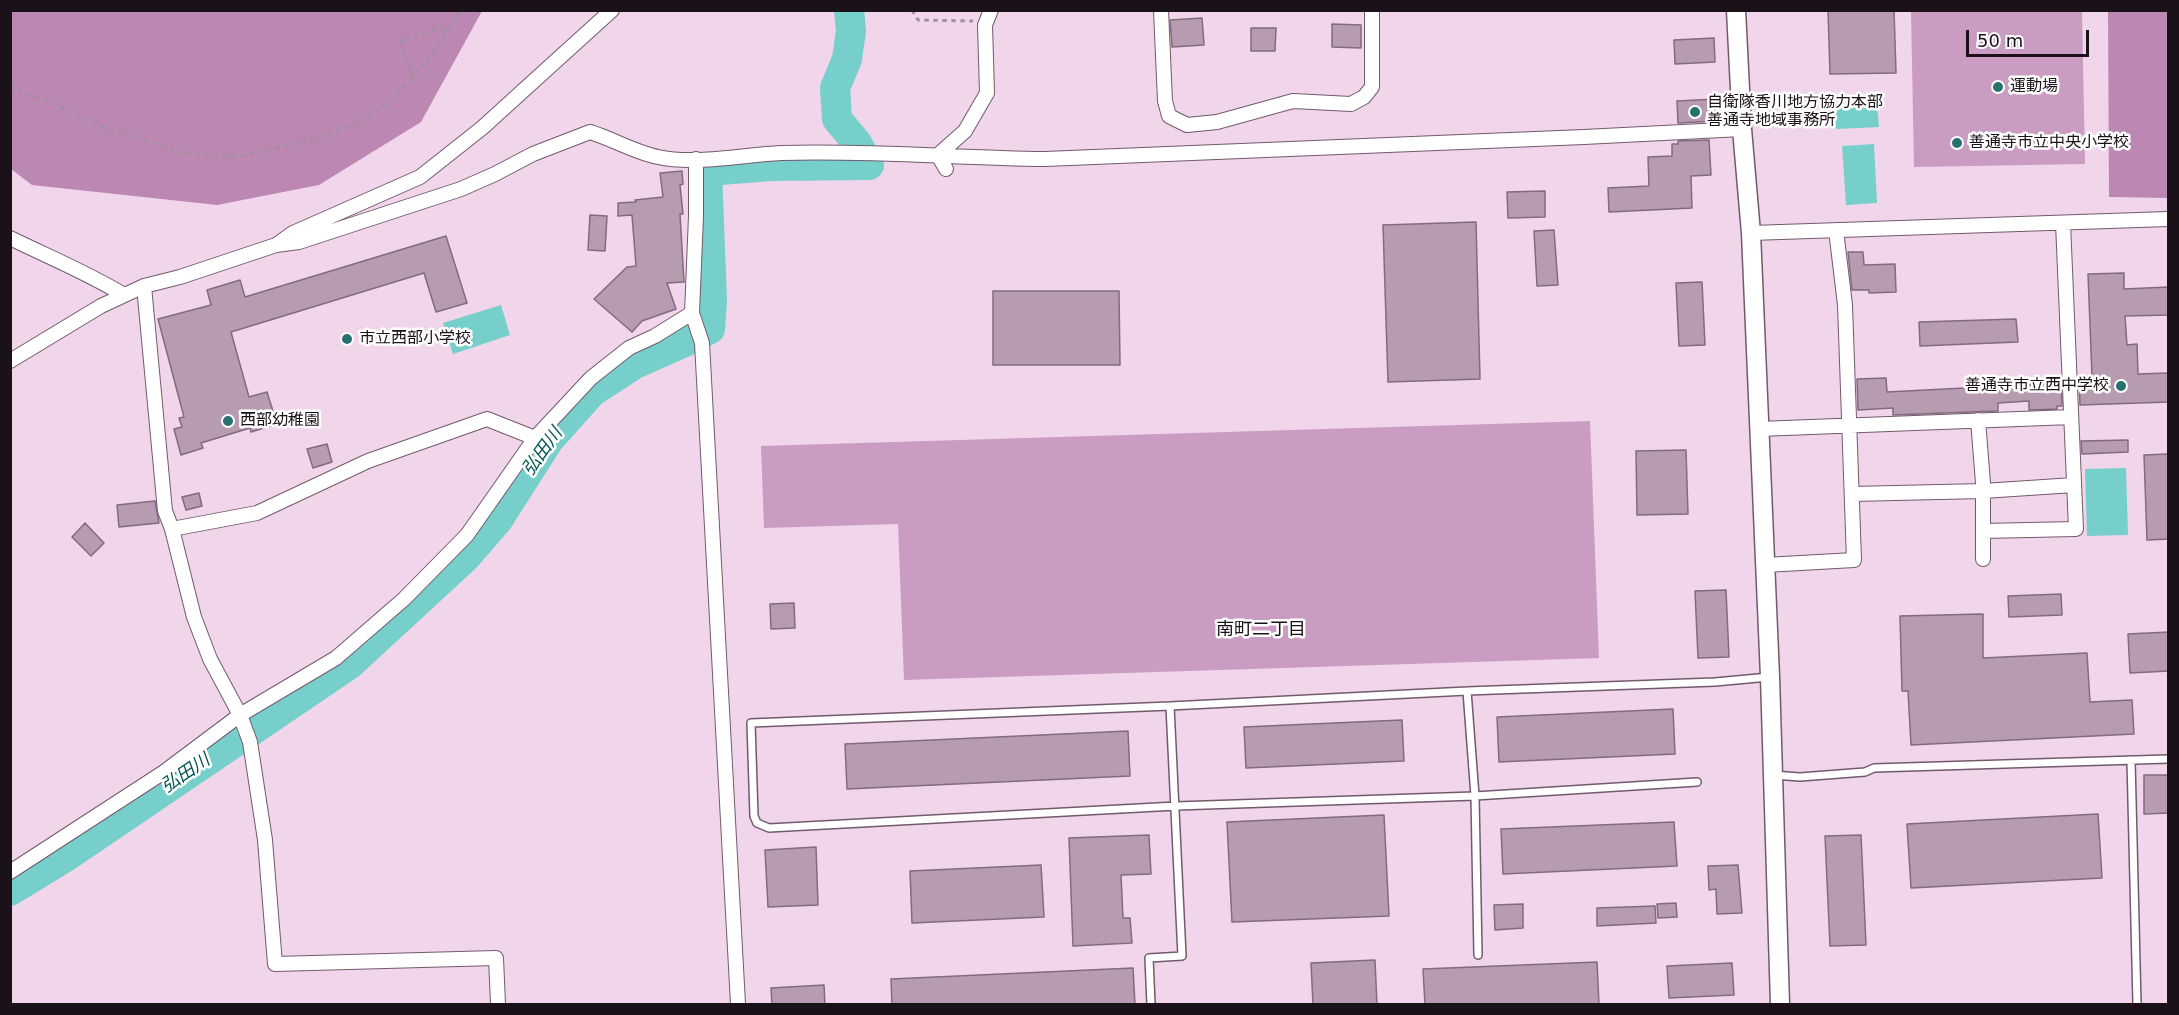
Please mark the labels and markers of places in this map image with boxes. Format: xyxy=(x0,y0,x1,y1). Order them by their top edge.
place label: 運動場 xyxy=(2010,77,2058,97)
marker: 運動場 xyxy=(1991,80,2005,94)
place label: 自衛隊香川地方協力本部 善通寺地域事務所 xyxy=(1707,93,1883,131)
marker: 自衛隊香川地方協力本部 善通寺地域事務所 xyxy=(1688,105,1702,119)
place label: 善通寺市立中央小学校 xyxy=(1969,133,2129,153)
marker: 善通寺市立中央小学校 xyxy=(1950,136,1964,150)
place label: 市立西部小学校 xyxy=(359,329,471,349)
marker: 市立西部小学校 xyxy=(340,332,354,346)
place label: 善通寺市立西中学校 xyxy=(1965,376,2109,396)
marker: 善通寺市立西中学校 xyxy=(2114,379,2128,393)
place label: 西部幼稚園 xyxy=(240,411,320,431)
marker: 西部幼稚園 xyxy=(221,414,235,428)

